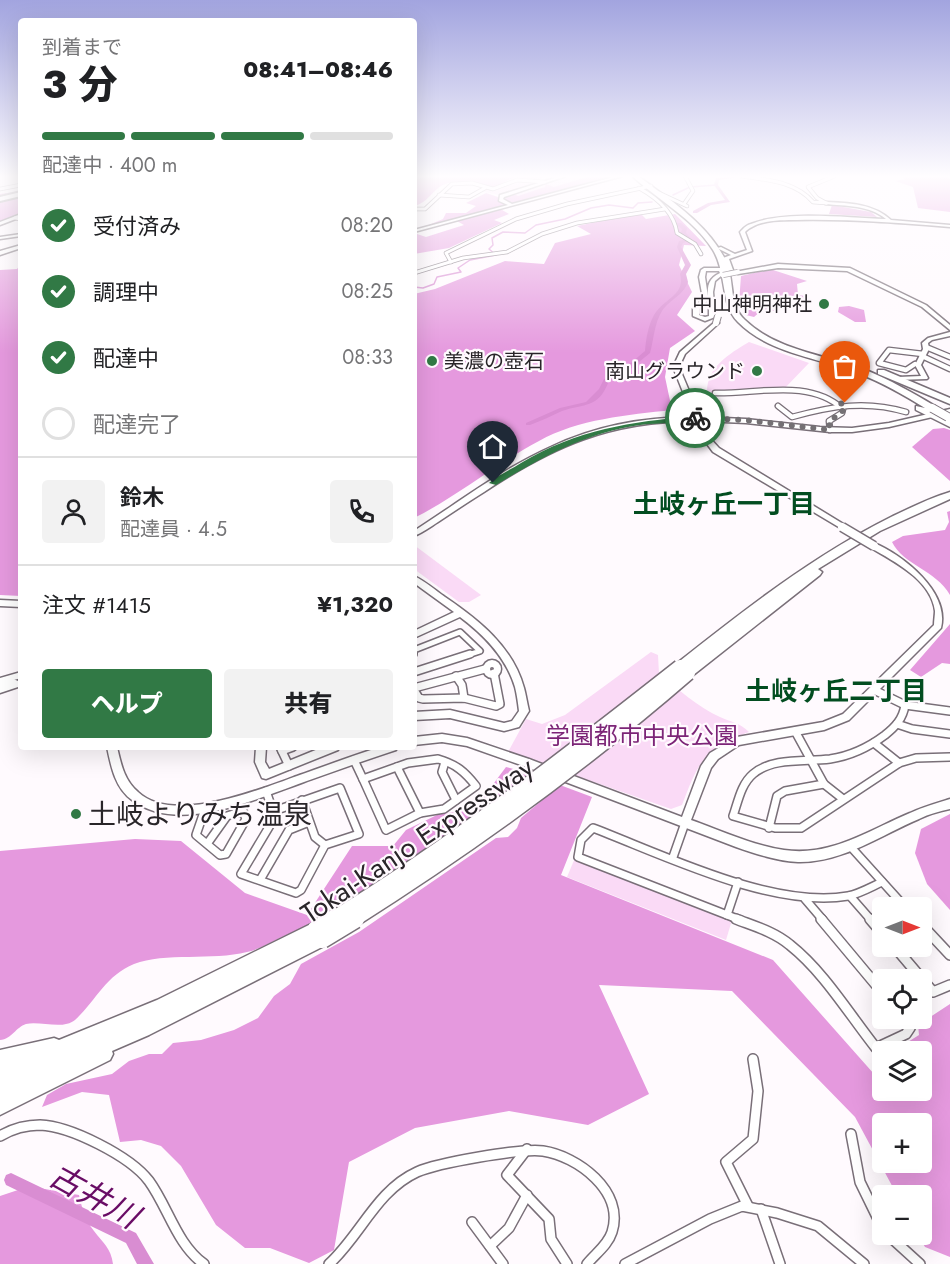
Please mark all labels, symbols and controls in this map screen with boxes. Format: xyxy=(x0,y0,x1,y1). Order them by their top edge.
text: 到着まで xyxy=(42,33,122,62)
text: 08:41–08:46 xyxy=(243,53,393,85)
text: 3 分 xyxy=(42,56,118,113)
text: 配達中 · 400 m xyxy=(42,151,177,180)
icon: check xyxy=(42,209,75,242)
text: 受付済み xyxy=(93,210,181,242)
text: 08:20 xyxy=(341,211,393,240)
icon: check xyxy=(42,275,75,308)
text: 調理中 xyxy=(93,276,159,308)
text: 08:25 xyxy=(341,277,393,306)
place label: 中山神明神社 xyxy=(692,290,812,319)
marker: 中山神明神社 xyxy=(817,297,831,311)
icon: check xyxy=(42,341,75,374)
pin xyxy=(819,341,870,403)
text: 配達中 xyxy=(93,342,159,374)
text: 08:33 xyxy=(342,343,393,372)
place label: 美濃の壺石 xyxy=(444,347,544,376)
icon: bag xyxy=(828,350,861,383)
marker: 美濃の壺石 xyxy=(425,354,439,368)
place label: 南山グラウンド xyxy=(605,357,745,386)
marker: 南山グラウンド xyxy=(750,364,764,378)
courier xyxy=(665,388,725,448)
icon: bike xyxy=(679,402,712,435)
text: 配達完了 xyxy=(93,408,181,440)
pin xyxy=(467,421,518,483)
icon: home xyxy=(476,430,509,463)
button: person xyxy=(42,480,105,543)
button: phone xyxy=(330,480,393,543)
text: 鈴木 xyxy=(120,481,164,513)
district label: 土岐ヶ丘一丁目 xyxy=(633,485,815,523)
text: 配達員 · 4.5 xyxy=(120,515,227,544)
text: ¥1,320 xyxy=(317,588,393,620)
text: 注文 #1415 xyxy=(42,589,151,621)
button: ヘルプ xyxy=(42,669,212,738)
button: 共有 xyxy=(224,669,393,738)
district label: 土岐ヶ丘二丁目 xyxy=(745,672,927,710)
park label: 学園都市中央公園 xyxy=(546,718,738,753)
street label: Tokai-Kanjo Expressway xyxy=(293,747,542,934)
place label: 土岐よりみち温泉 xyxy=(88,794,311,835)
marker: 土岐よりみち温泉 xyxy=(69,807,83,821)
north arrow xyxy=(872,897,932,957)
map controls xyxy=(872,897,932,1245)
button: locate xyxy=(872,969,932,1029)
button: layers xyxy=(872,1041,932,1101)
button: + xyxy=(872,1113,932,1173)
water label: 古井川 xyxy=(41,1153,150,1241)
button: − xyxy=(872,1185,932,1245)

